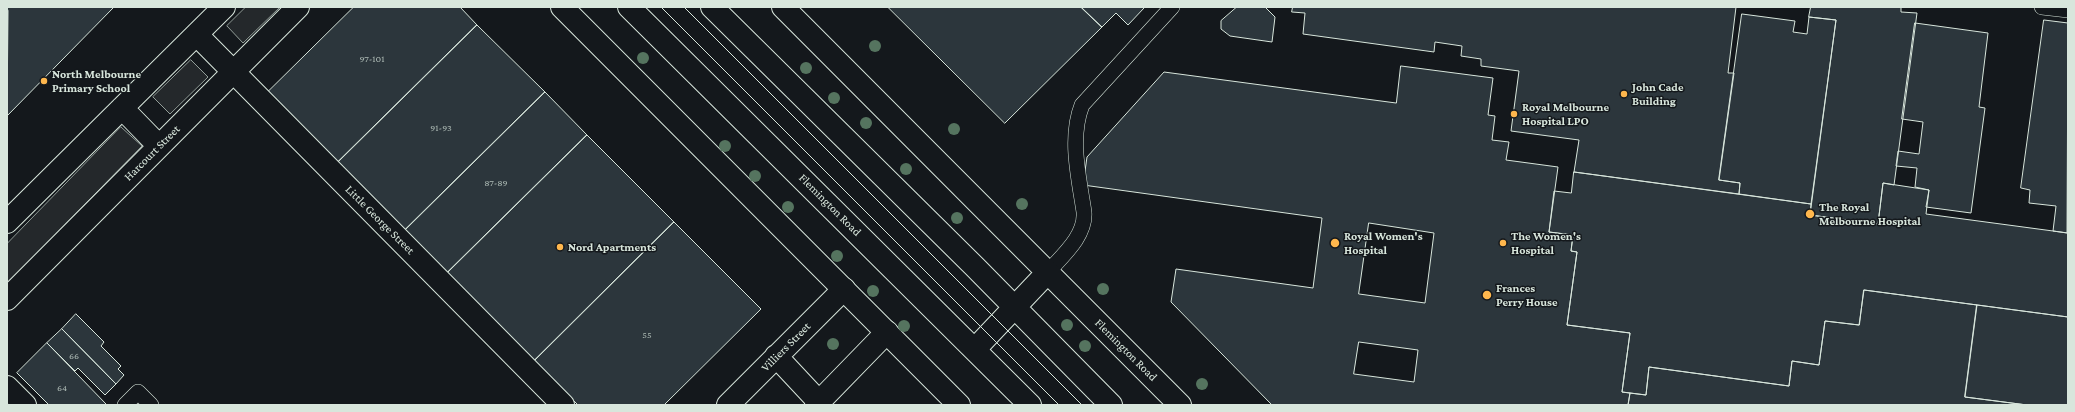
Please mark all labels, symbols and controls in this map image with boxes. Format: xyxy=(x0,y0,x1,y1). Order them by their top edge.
house number: 97-101 xyxy=(359,53,385,65)
place label: North Melbourne Primary School xyxy=(52,67,141,95)
marker: North Melbourne Primary School xyxy=(39,76,49,86)
place label: John Cade Building xyxy=(1632,80,1683,108)
marker: John Cade Building xyxy=(1619,89,1629,99)
place label: Royal Melbourne Hospital LPO xyxy=(1522,100,1609,128)
marker: Royal Melbourne Hospital LPO xyxy=(1509,109,1519,119)
street label: Harcourt Street xyxy=(121,122,183,184)
house number: 91-93 xyxy=(430,122,452,134)
street label: Flemington Road xyxy=(796,171,864,239)
house number: 87-89 xyxy=(484,177,508,189)
street label: Little George Street xyxy=(342,182,418,258)
place label: The Royal Melbourne Hospital xyxy=(1819,200,1921,228)
marker: The Royal Melbourne Hospital xyxy=(1804,208,1816,220)
place label: Royal Women's Hospital xyxy=(1344,229,1423,257)
place label: The Women's Hospital xyxy=(1511,229,1581,257)
marker: Royal Women's Hospital xyxy=(1329,237,1341,249)
marker: The Women's Hospital xyxy=(1498,238,1508,248)
place label: Nord Apartments xyxy=(568,240,656,254)
marker: Nord Apartments xyxy=(555,242,565,252)
place label: Frances Perry House xyxy=(1496,281,1558,309)
marker: Frances Perry House xyxy=(1481,289,1493,301)
street label: Flemington Road xyxy=(1092,316,1160,384)
street label: Villiers Street xyxy=(758,319,814,375)
house number: 55 xyxy=(642,329,652,341)
house number: 66 xyxy=(69,350,79,362)
house number: 64 xyxy=(57,382,67,394)

